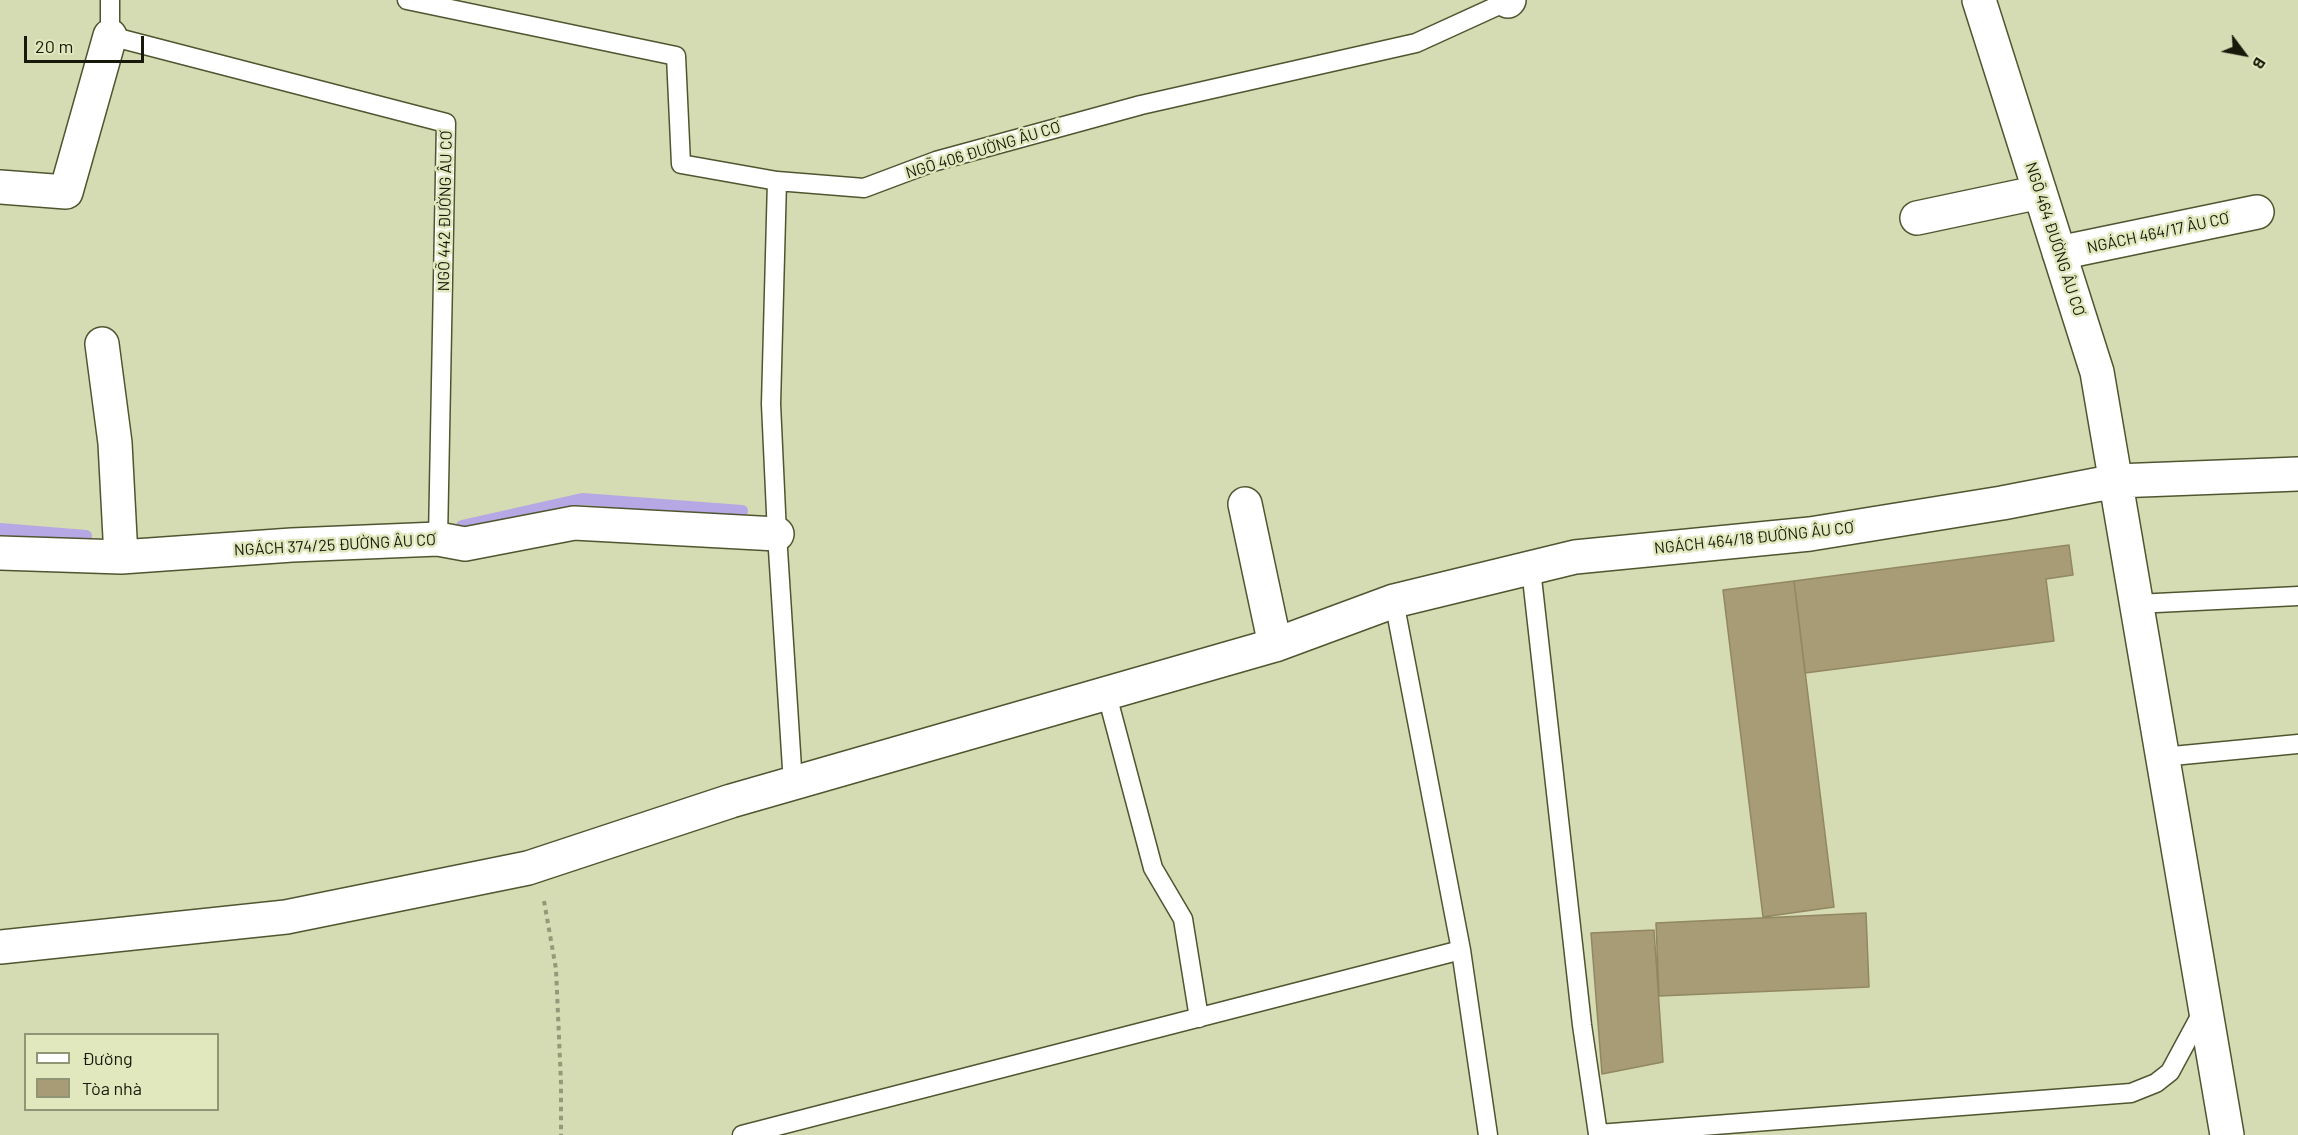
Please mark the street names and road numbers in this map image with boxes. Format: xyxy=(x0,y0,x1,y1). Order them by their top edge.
street label: NGÕ 406 ĐƯỜNG ÂU CƠ xyxy=(903,117,1063,183)
street label: NGÕ 442 ĐƯỜNG ÂU CƠ xyxy=(434,130,456,292)
street label: NGÕ 464 ĐƯỜNG ÂU CƠ xyxy=(2021,160,2089,318)
street label: NGÁCH 464/17 ÂU CƠ xyxy=(2085,209,2231,257)
street label: NGÁCH 464/18 ĐƯỜNG ÂU CƠ xyxy=(1653,518,1855,558)
street label: NGÁCH 374/25 ĐƯỜNG ÂU CƠ xyxy=(234,530,436,560)

